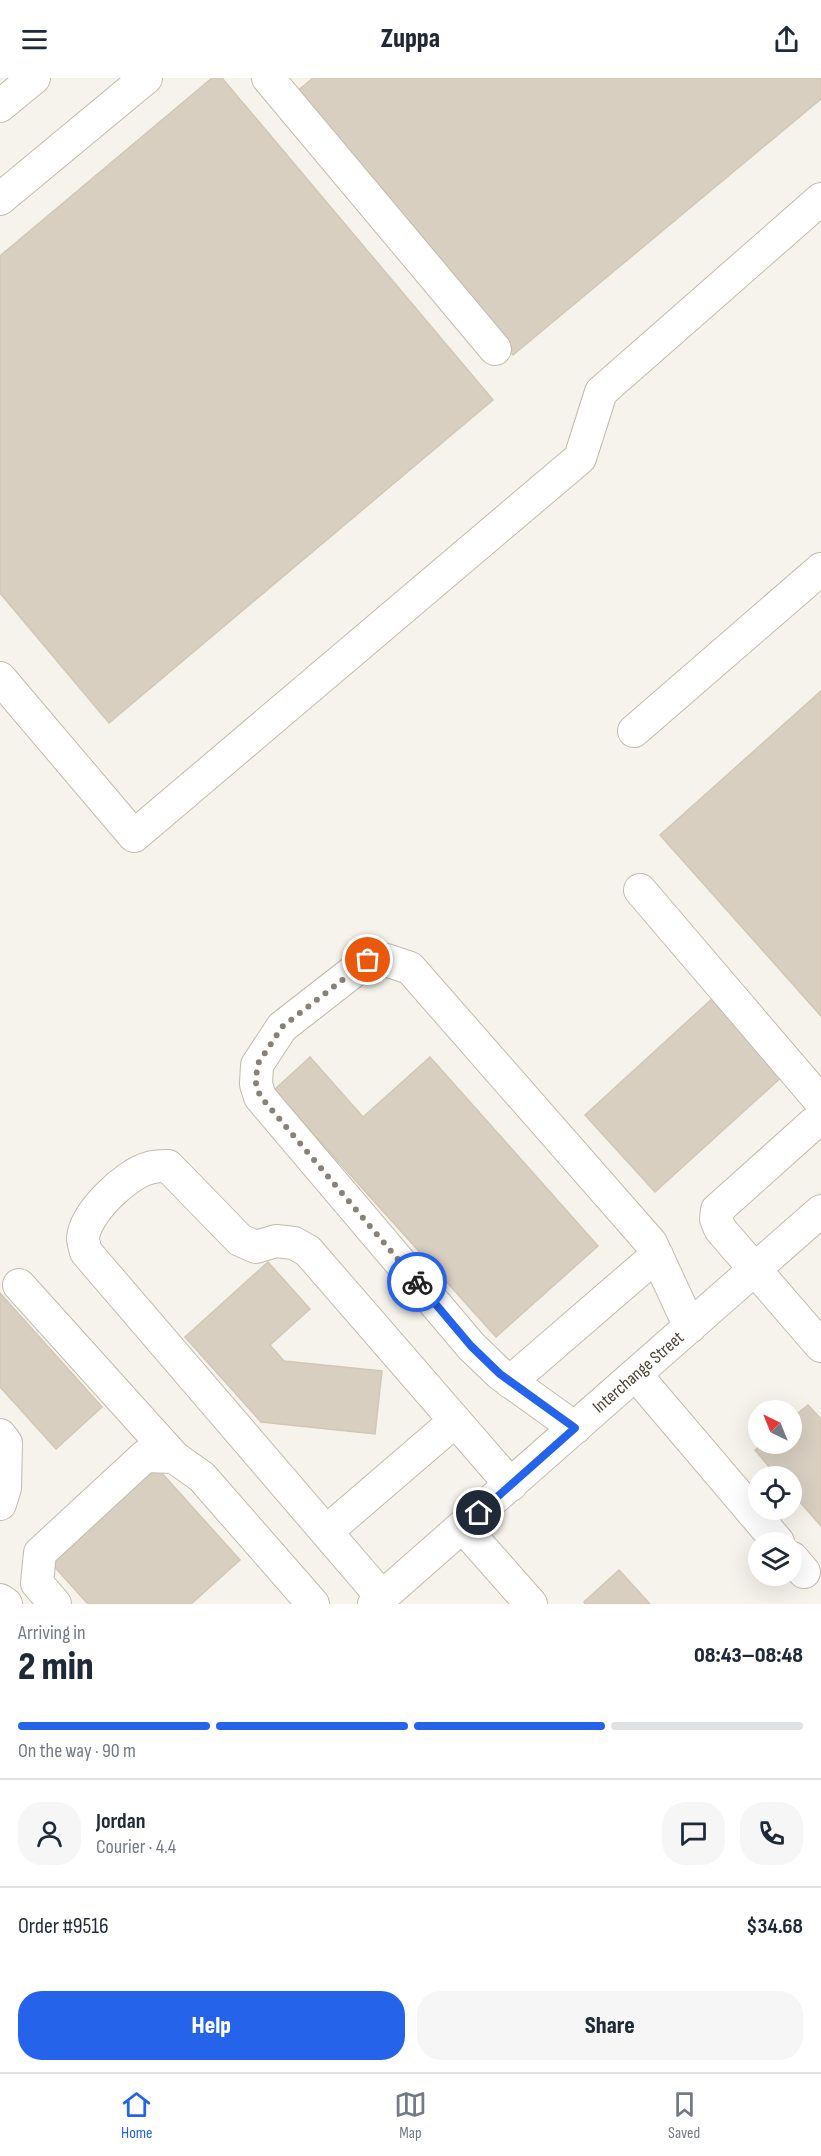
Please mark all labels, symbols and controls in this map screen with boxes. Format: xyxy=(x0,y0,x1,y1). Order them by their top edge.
icon: menu xyxy=(18,23,51,56)
text: Zuppa xyxy=(381,23,440,55)
icon: share xyxy=(770,23,803,56)
pin xyxy=(342,934,393,985)
icon: bag xyxy=(351,943,384,976)
courier xyxy=(387,1252,447,1312)
icon: bike xyxy=(401,1266,434,1299)
street label: Interchange Street xyxy=(589,1327,688,1418)
north arrow xyxy=(748,1400,802,1454)
map controls xyxy=(748,1400,802,1586)
button: locate xyxy=(748,1466,802,1520)
pin xyxy=(453,1487,504,1538)
icon: home xyxy=(462,1496,495,1529)
button: layers xyxy=(748,1532,802,1586)
text: Arriving in xyxy=(18,1621,86,1645)
text: 08:43–08:48 xyxy=(694,1642,803,1669)
text: 2 min xyxy=(18,1644,94,1691)
text: On the way · 90 m xyxy=(18,1739,136,1763)
button: person xyxy=(18,1802,81,1865)
button: chat xyxy=(662,1802,725,1865)
button: phone xyxy=(740,1802,803,1865)
text: Jordan xyxy=(96,1808,145,1835)
text: Courier · 4.4 xyxy=(96,1835,176,1859)
text: Order #9516 xyxy=(18,1913,109,1940)
text: $34.68 xyxy=(746,1913,803,1940)
button: Help xyxy=(18,1991,405,2060)
button: Share xyxy=(417,1991,803,2060)
tab: Home xyxy=(120,2088,153,2143)
tab: Map xyxy=(394,2088,427,2143)
tab: Saved xyxy=(668,2088,701,2143)

